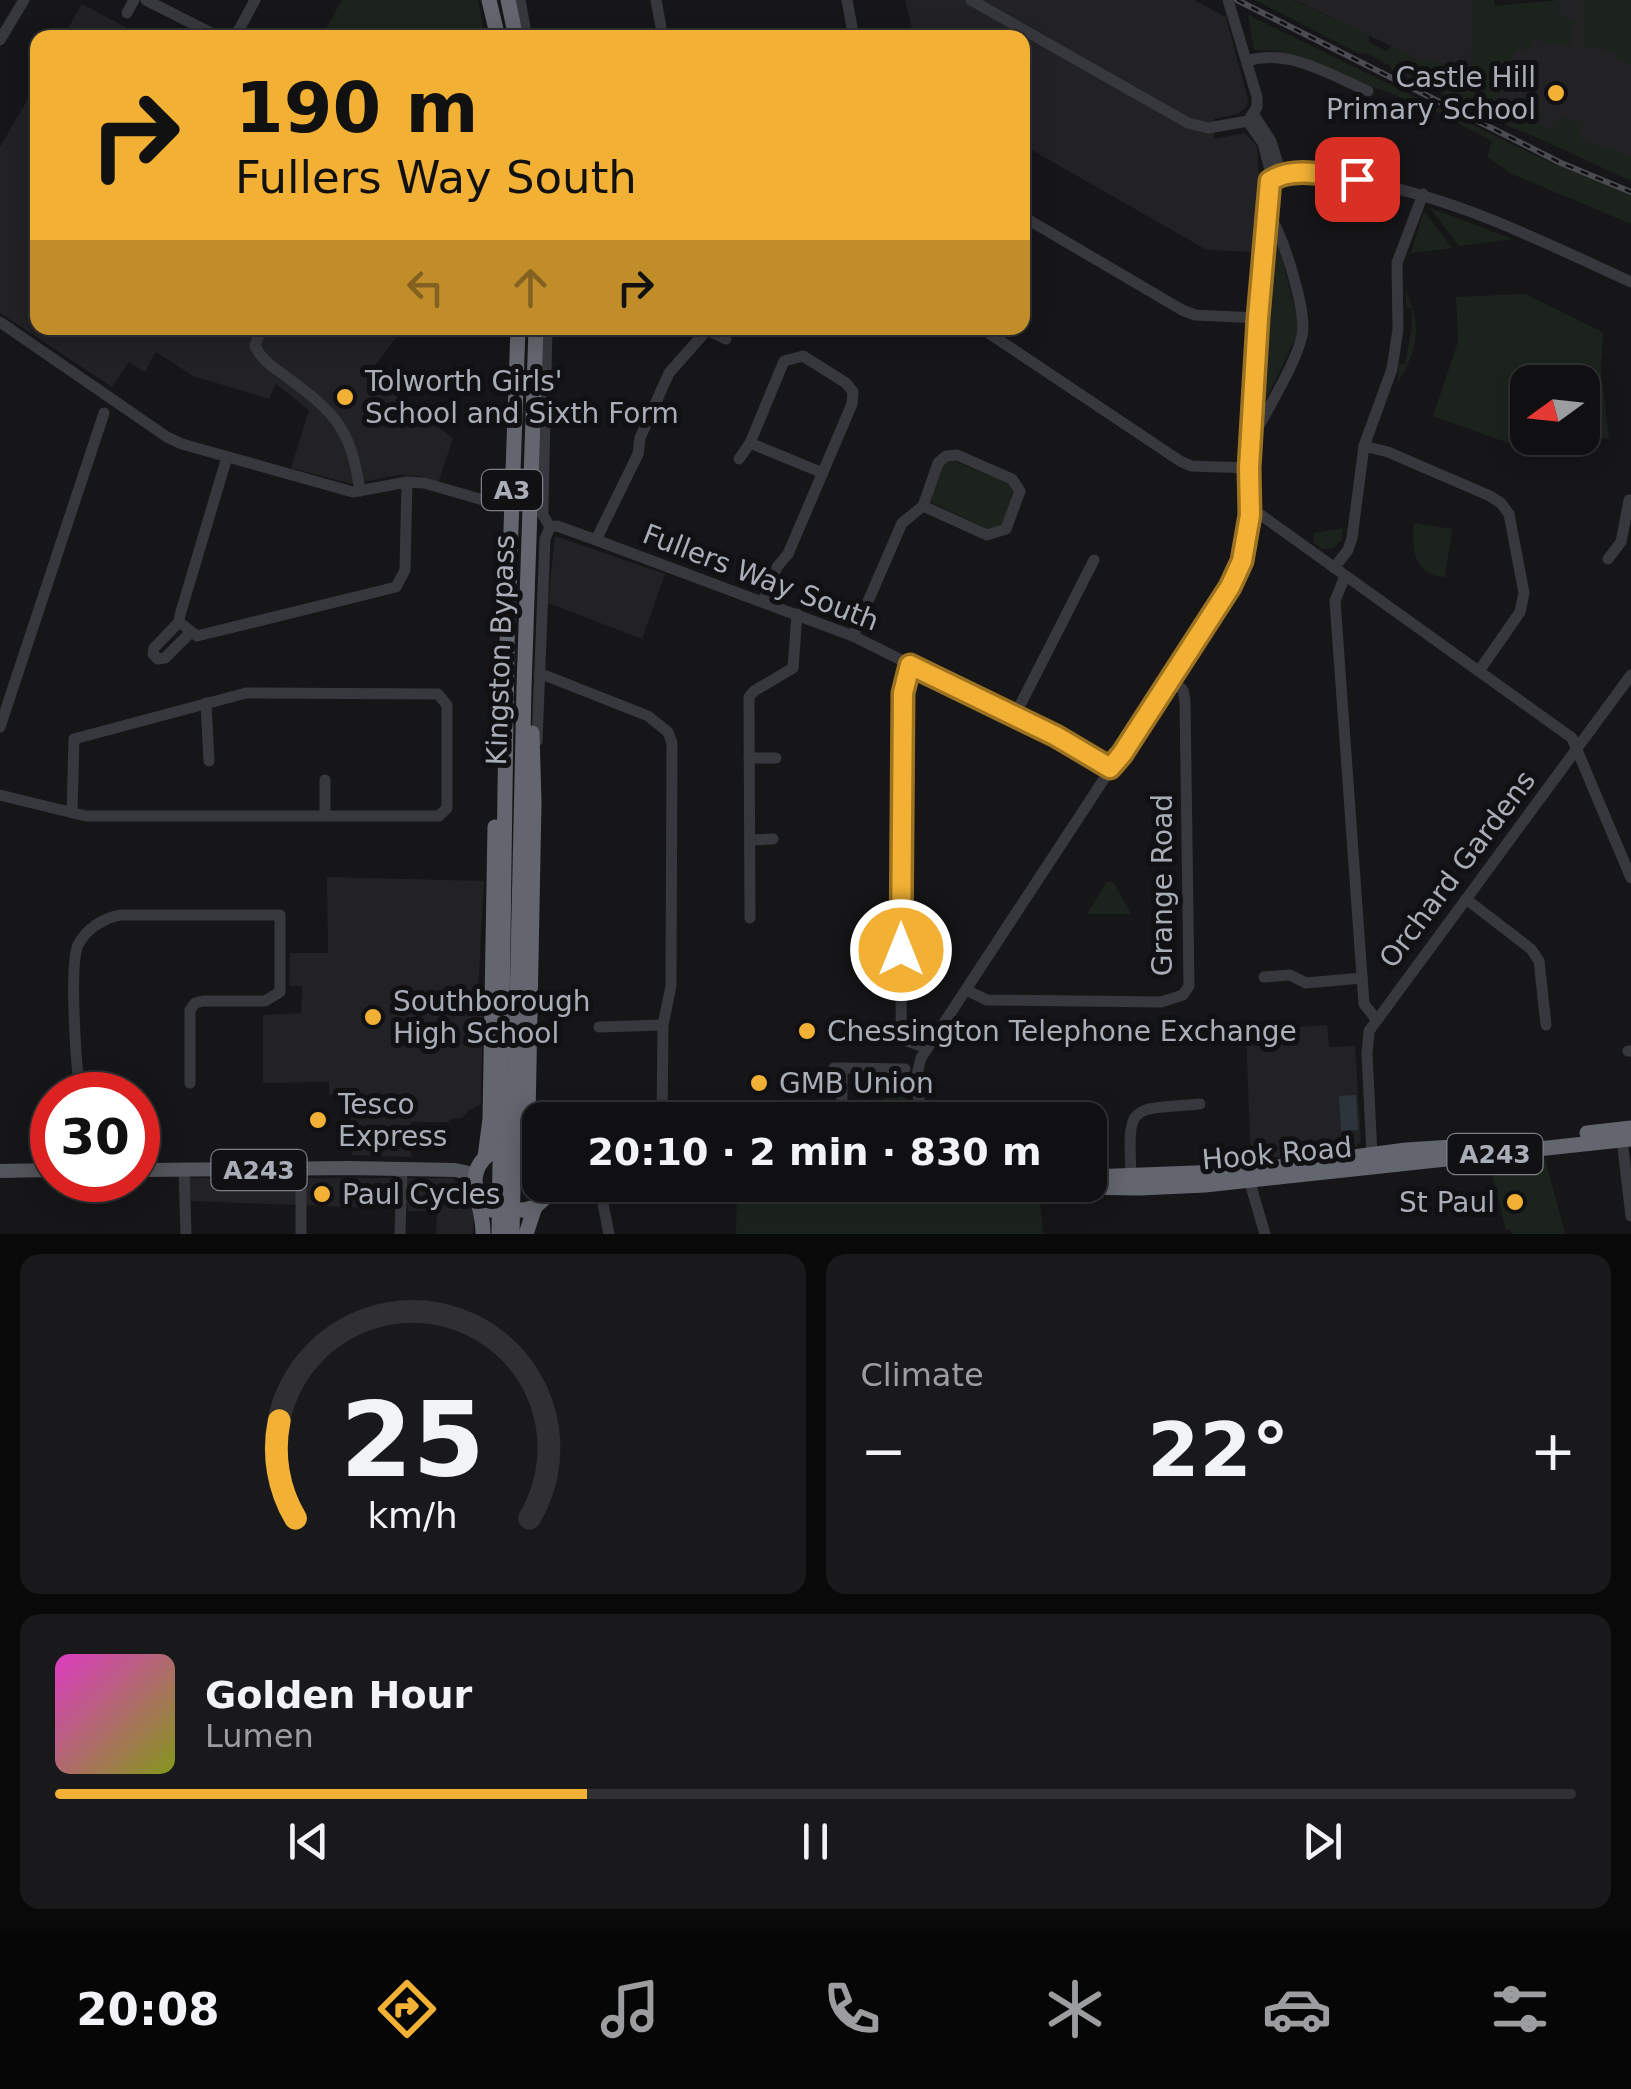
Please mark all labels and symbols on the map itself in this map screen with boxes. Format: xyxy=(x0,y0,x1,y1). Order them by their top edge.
place label: Castle Hill Primary School xyxy=(1326,61,1536,126)
marker: Castle Hill Primary School xyxy=(1545,82,1567,104)
pin xyxy=(1315,137,1400,222)
place label: Tolworth Girls' School and Sixth Form xyxy=(364,365,679,430)
north arrow xyxy=(1510,365,1600,455)
marker: Tolworth Girls' School and Sixth Form xyxy=(334,386,356,408)
road number: A3 xyxy=(482,470,542,510)
street label: Fullers Way South xyxy=(638,517,883,638)
street label: Kingston Bypass xyxy=(480,534,521,766)
street label: Orchard Gardens xyxy=(1373,764,1542,974)
street label: Grange Road xyxy=(1146,794,1179,976)
position arrow xyxy=(849,898,953,1002)
place label: Southborough High School xyxy=(393,985,591,1050)
marker: Southborough High School xyxy=(362,1006,384,1028)
place label: Chessington Telephone Exchange xyxy=(827,1015,1297,1048)
marker: Chessington Telephone Exchange xyxy=(796,1020,818,1042)
place label: GMB Union xyxy=(779,1067,934,1100)
speed limit sign: 30 xyxy=(30,1072,160,1202)
marker: GMB Union xyxy=(748,1072,770,1094)
place label: Tesco Express xyxy=(337,1088,447,1153)
marker: Tesco Express xyxy=(307,1109,329,1131)
street label: Hook Road xyxy=(1201,1130,1354,1177)
road number: A243 xyxy=(1448,1134,1542,1174)
road number: A243 xyxy=(212,1150,306,1190)
place label: Paul Cycles xyxy=(342,1178,500,1211)
marker: Paul Cycles xyxy=(311,1183,333,1205)
place label: St Paul xyxy=(1399,1186,1495,1219)
marker: St Paul xyxy=(1504,1191,1526,1213)

